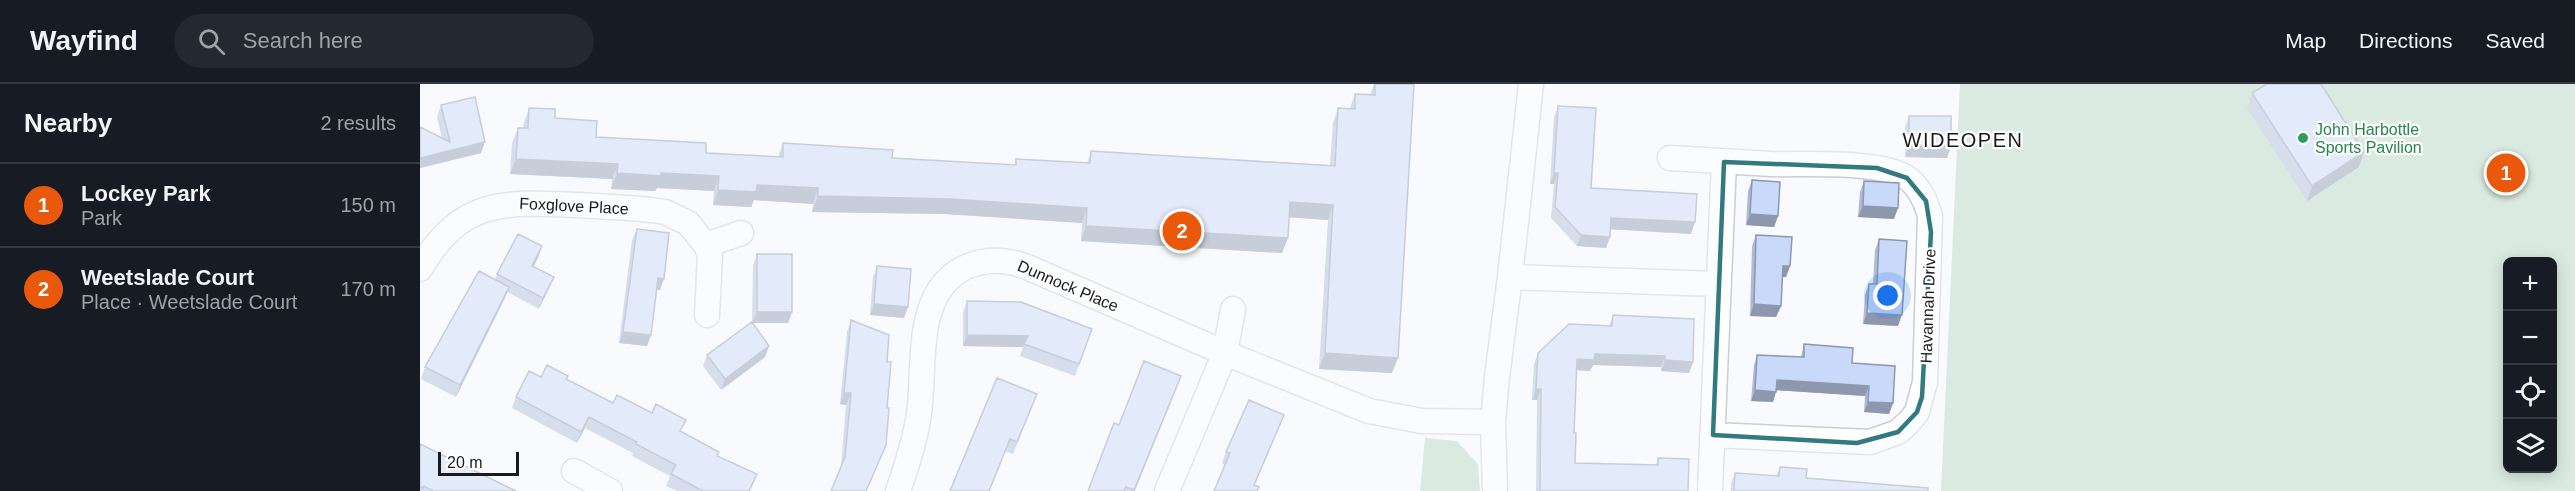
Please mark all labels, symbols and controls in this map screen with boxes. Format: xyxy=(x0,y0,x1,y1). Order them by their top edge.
search box xyxy=(174,14,594,68)
text: Wayfind xyxy=(30,25,138,56)
icon: search xyxy=(195,25,228,58)
text: Search here xyxy=(243,28,363,53)
text: Map xyxy=(2285,29,2326,52)
text: Directions xyxy=(2359,29,2452,52)
text: Saved xyxy=(2485,29,2545,52)
text: Nearby xyxy=(24,108,112,138)
text: 2 results xyxy=(320,112,396,134)
place label: John Harbottle Sports Pavilion xyxy=(2315,121,2422,156)
district label: WIDEOPEN xyxy=(1903,129,2023,151)
marker: John Harbottle Sports Pavilion xyxy=(2296,131,2310,145)
pin: 1 xyxy=(2486,150,2526,196)
text: Lockey Park xyxy=(81,181,211,206)
text: 1 xyxy=(38,194,49,216)
text: 150 m xyxy=(340,194,396,216)
street label: Foxglove Place xyxy=(519,195,629,217)
text: Park xyxy=(81,207,122,229)
pin: 2 xyxy=(1162,208,1202,254)
street label: Havannah Drive xyxy=(1918,248,1939,364)
street label: Dunnock Place xyxy=(1015,257,1121,315)
map controls xyxy=(2503,257,2557,473)
button: + xyxy=(2503,257,2557,311)
text: Weetslade Court xyxy=(81,265,254,290)
text: 2 xyxy=(38,278,49,300)
text: 170 m xyxy=(340,278,396,300)
your location xyxy=(1873,281,1902,310)
text: Place · Weetslade Court xyxy=(81,291,297,313)
button: − xyxy=(2503,311,2557,365)
button: locate xyxy=(2503,365,2557,419)
button: layers xyxy=(2503,419,2557,473)
scale bar xyxy=(438,449,519,476)
text: 20 m xyxy=(447,454,483,471)

